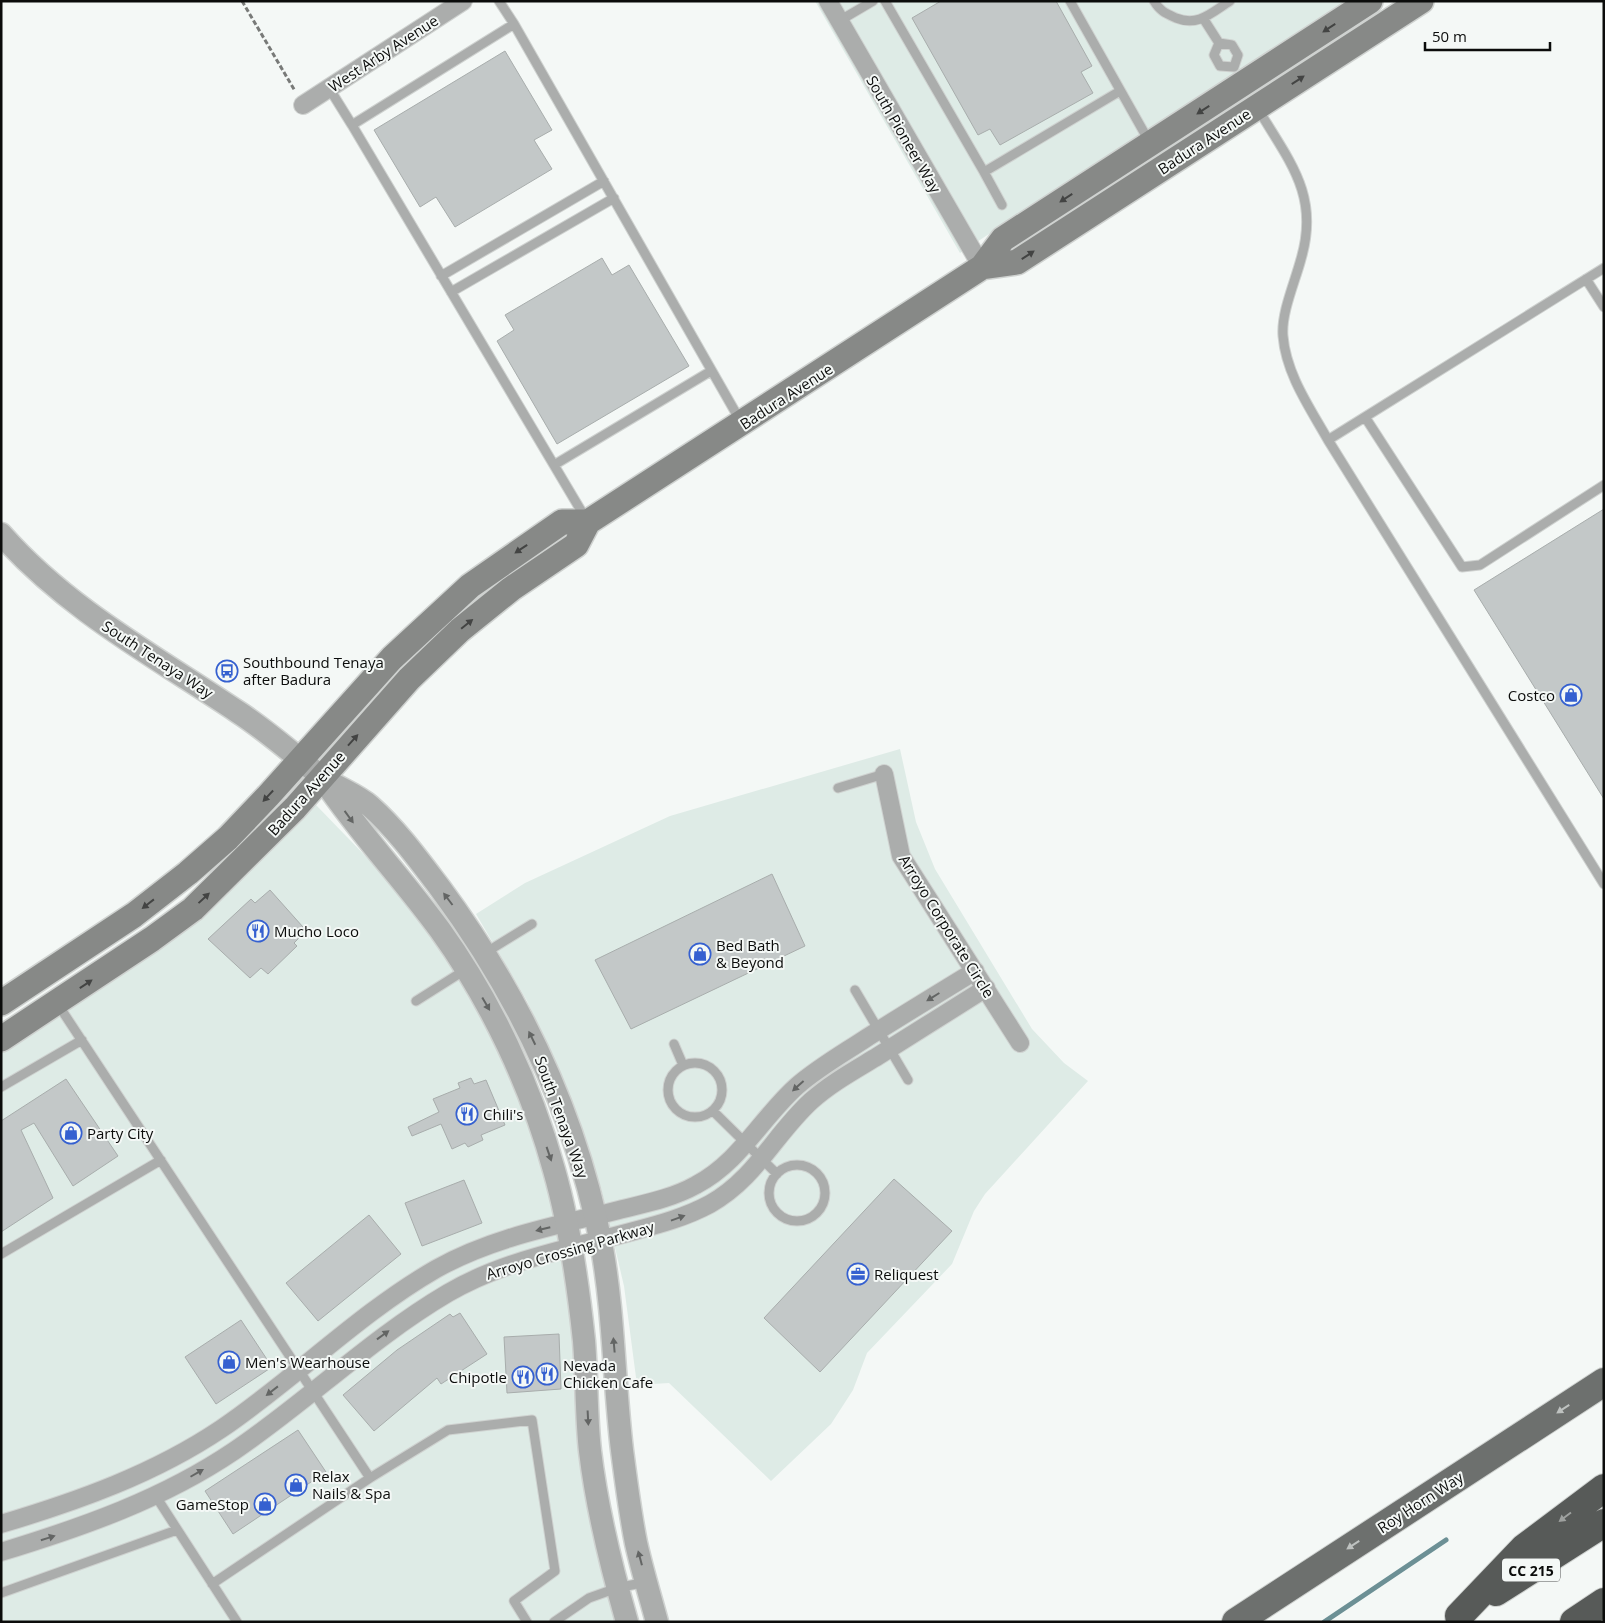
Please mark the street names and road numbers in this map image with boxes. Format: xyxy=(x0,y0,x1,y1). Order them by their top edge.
street label: West Arby Avenue xyxy=(324,10,442,96)
street label: South Pioneer Way xyxy=(862,72,946,197)
street label: Badura Avenue xyxy=(1154,103,1254,179)
street label: Badura Avenue xyxy=(736,358,836,434)
street label: South Tenaya Way xyxy=(99,616,218,703)
street label: Badura Avenue xyxy=(263,747,349,839)
street label: Arroyo Corporate Circle xyxy=(895,851,999,1001)
street label: South Tenaya Way xyxy=(531,1053,594,1181)
street label: Arroyo Crossing Parkway xyxy=(484,1216,657,1284)
street label: Roy Horn Way xyxy=(1373,1466,1467,1537)
road number: CC 215 xyxy=(1502,1558,1560,1582)

